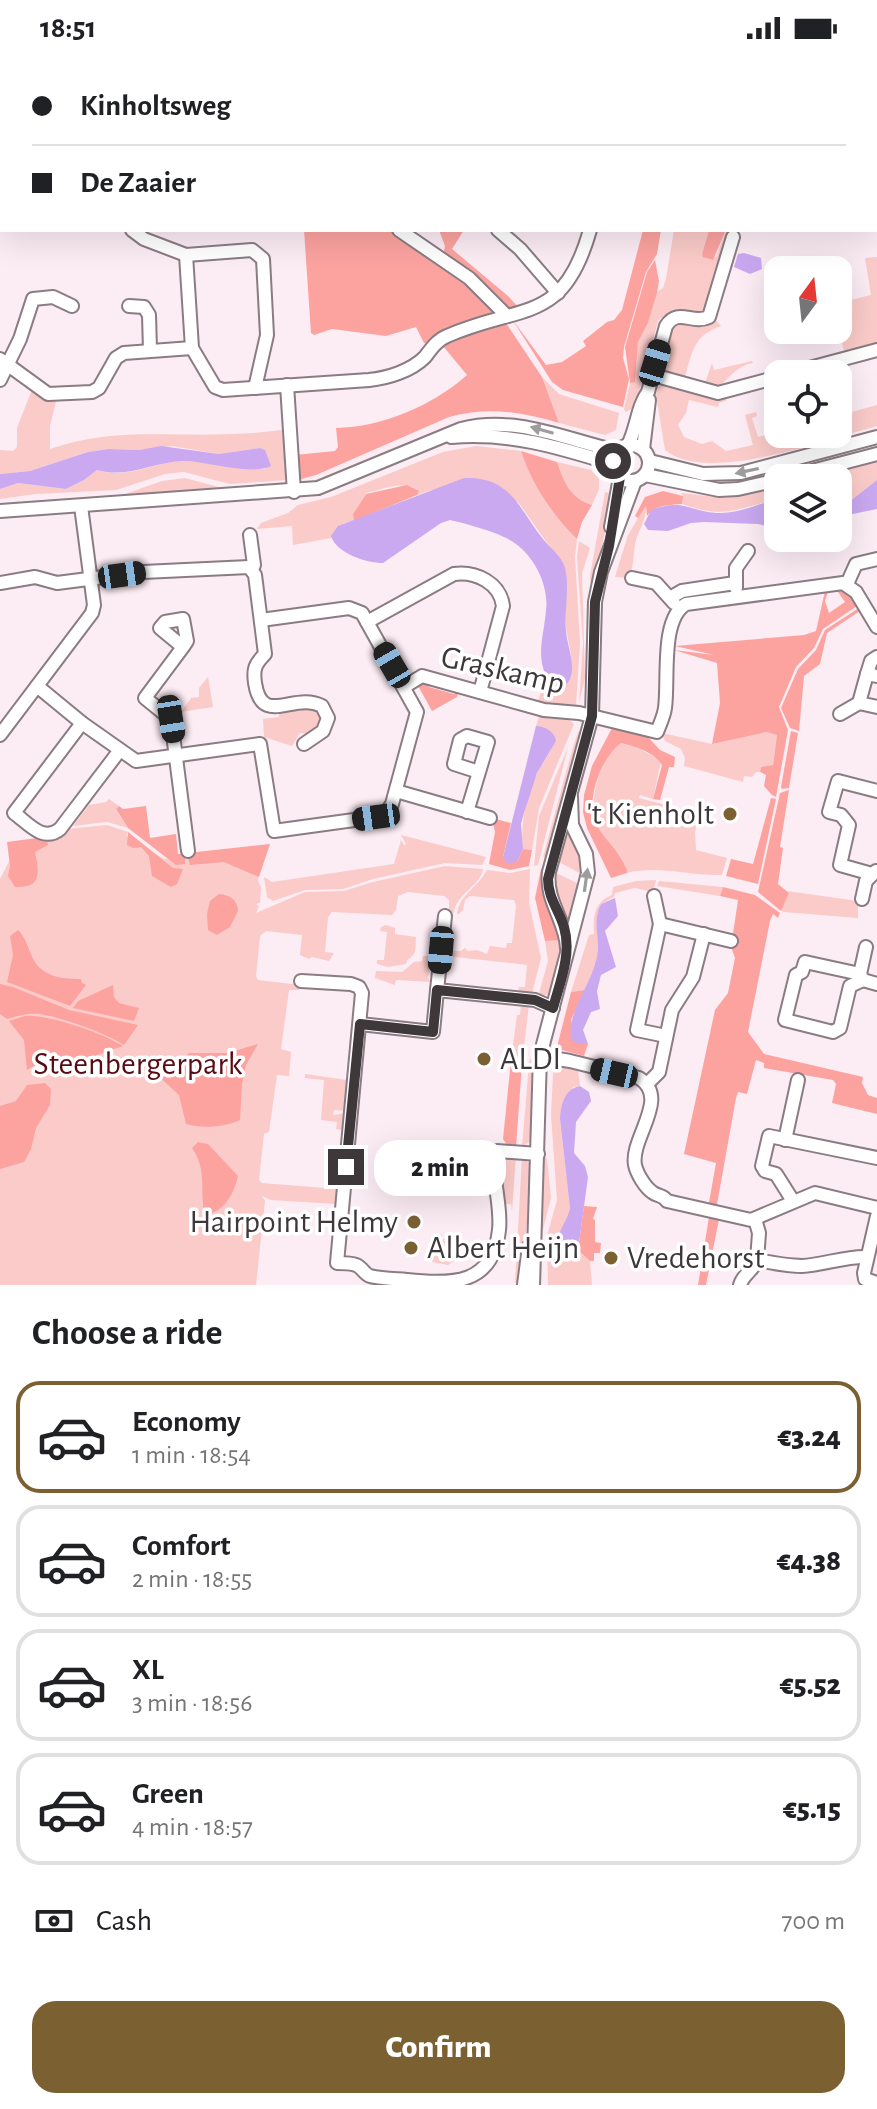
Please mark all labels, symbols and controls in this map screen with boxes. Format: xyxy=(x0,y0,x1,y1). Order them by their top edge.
text: 18:51 xyxy=(40,13,96,43)
text: Kinholtsweg xyxy=(80,91,231,121)
text: De Zaaier xyxy=(80,168,196,198)
north arrow xyxy=(764,256,852,344)
map controls xyxy=(764,256,852,552)
car xyxy=(637,337,673,389)
button: locate xyxy=(764,360,852,448)
one-way arrow xyxy=(529,423,553,436)
route start xyxy=(595,443,631,479)
button: layers xyxy=(764,464,852,552)
one-way arrow xyxy=(735,465,760,478)
car xyxy=(97,560,147,590)
car xyxy=(370,638,414,692)
street label: Graskamp xyxy=(438,640,568,700)
car xyxy=(155,693,187,745)
place label: 't Kienholt xyxy=(587,798,714,830)
car xyxy=(351,802,401,832)
marker: 't Kienholt xyxy=(721,805,739,823)
one-way arrow xyxy=(580,867,593,892)
car xyxy=(427,925,455,975)
place label: ALDI xyxy=(500,1043,561,1075)
park label: Steenbergerpark xyxy=(34,1048,243,1080)
marker: ALDI xyxy=(475,1050,493,1068)
car xyxy=(588,1056,640,1090)
callout: 2 min xyxy=(374,1139,506,1195)
route end xyxy=(328,1149,364,1185)
text: 2 min xyxy=(411,1155,469,1181)
place label: Hairpoint Helmy xyxy=(190,1206,398,1238)
marker: Hairpoint Helmy xyxy=(405,1213,423,1231)
place label: Albert Heijn xyxy=(427,1232,579,1264)
marker: Albert Heijn xyxy=(402,1239,420,1257)
place label: Vredehorst xyxy=(627,1242,764,1274)
marker: Vredehorst xyxy=(602,1249,620,1267)
text: Choose a ride xyxy=(32,1315,222,1351)
icon: car xyxy=(36,1401,108,1473)
text: Economy xyxy=(132,1407,241,1437)
text: €3.24 xyxy=(777,1422,841,1452)
text: 1 min · 18:54 xyxy=(132,1442,251,1468)
icon: car xyxy=(36,1525,108,1597)
text: Comfort xyxy=(132,1531,231,1561)
text: €4.38 xyxy=(777,1546,841,1576)
text: 2 min · 18:55 xyxy=(132,1566,252,1592)
icon: car xyxy=(36,1649,108,1721)
text: XL xyxy=(132,1655,164,1685)
text: €5.52 xyxy=(780,1670,841,1700)
text: 3 min · 18:56 xyxy=(132,1690,252,1716)
icon: car xyxy=(36,1773,108,1845)
text: Green xyxy=(132,1779,204,1809)
text: €5.15 xyxy=(783,1794,841,1824)
text: 4 min · 18:57 xyxy=(132,1814,253,1840)
icon: cash xyxy=(32,1899,76,1943)
text: Cash xyxy=(96,1906,152,1936)
text: 700 m xyxy=(782,1908,845,1934)
button: Confirm xyxy=(32,2001,845,2093)

